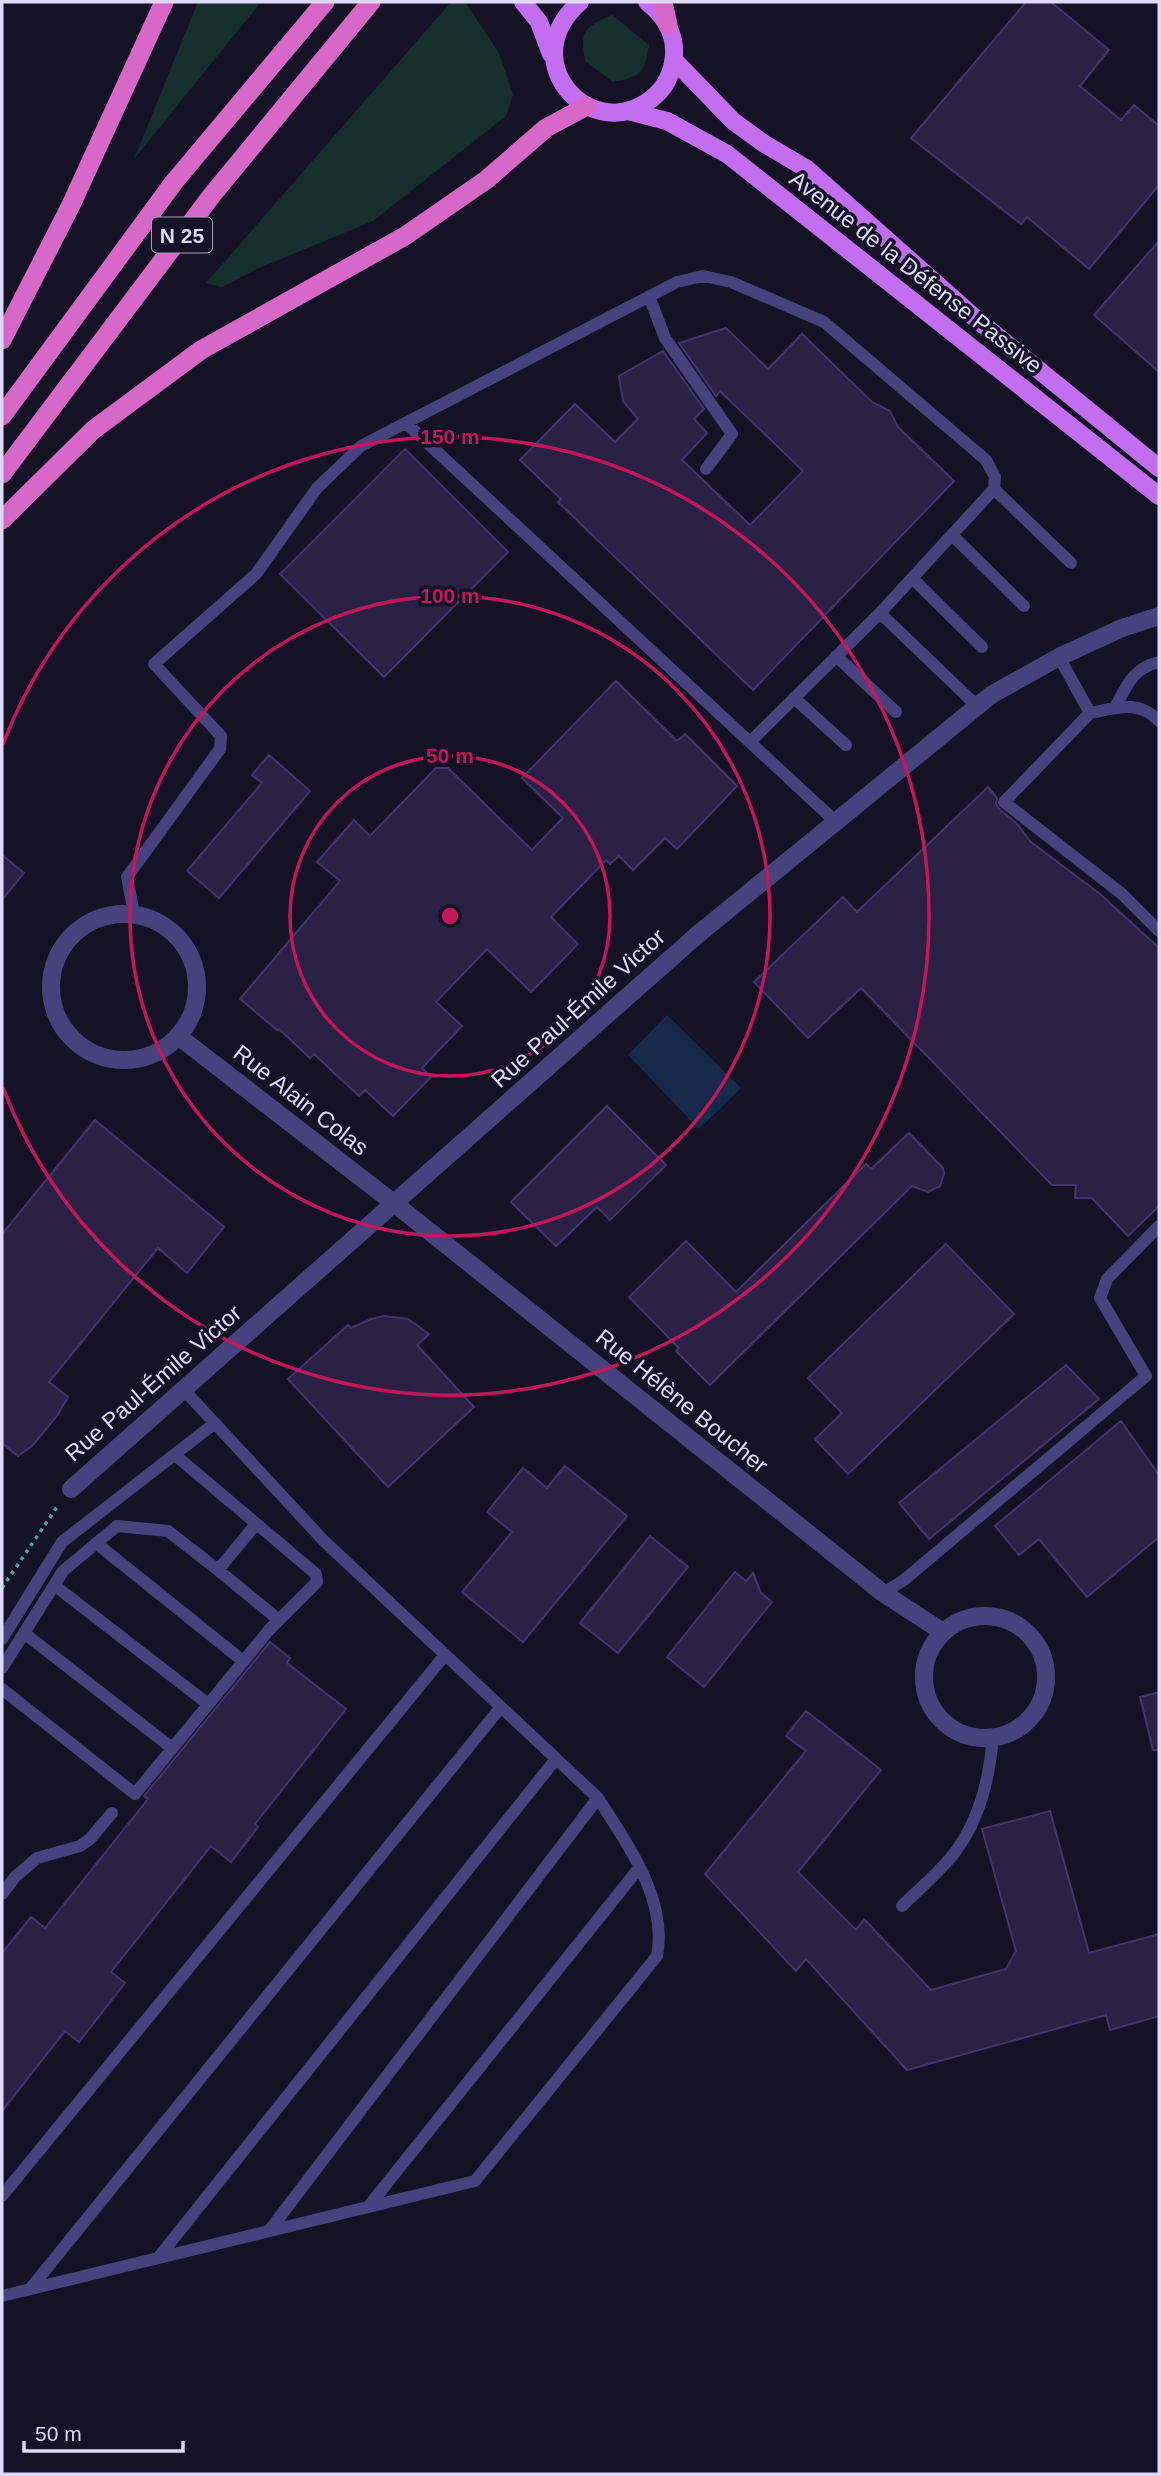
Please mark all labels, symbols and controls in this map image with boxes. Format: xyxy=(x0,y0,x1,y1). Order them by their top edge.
street label: Avenue de la Défense Passive xyxy=(785,165,1047,379)
road number: N 25 xyxy=(152,218,212,252)
text: 150 m xyxy=(420,425,480,448)
text: 100 m xyxy=(420,584,480,607)
text: 50 m xyxy=(426,744,474,767)
centre of rings xyxy=(438,904,462,928)
street label: Rue Paul-Émile Victor xyxy=(486,923,670,1093)
street label: Rue Alain Colas xyxy=(229,1039,373,1161)
street label: Rue Paul-Émile Victor xyxy=(60,1299,247,1466)
street label: Rue Hélène Boucher xyxy=(591,1324,773,1479)
scale bar xyxy=(24,2410,184,2454)
text: 50 m xyxy=(35,2422,82,2445)

